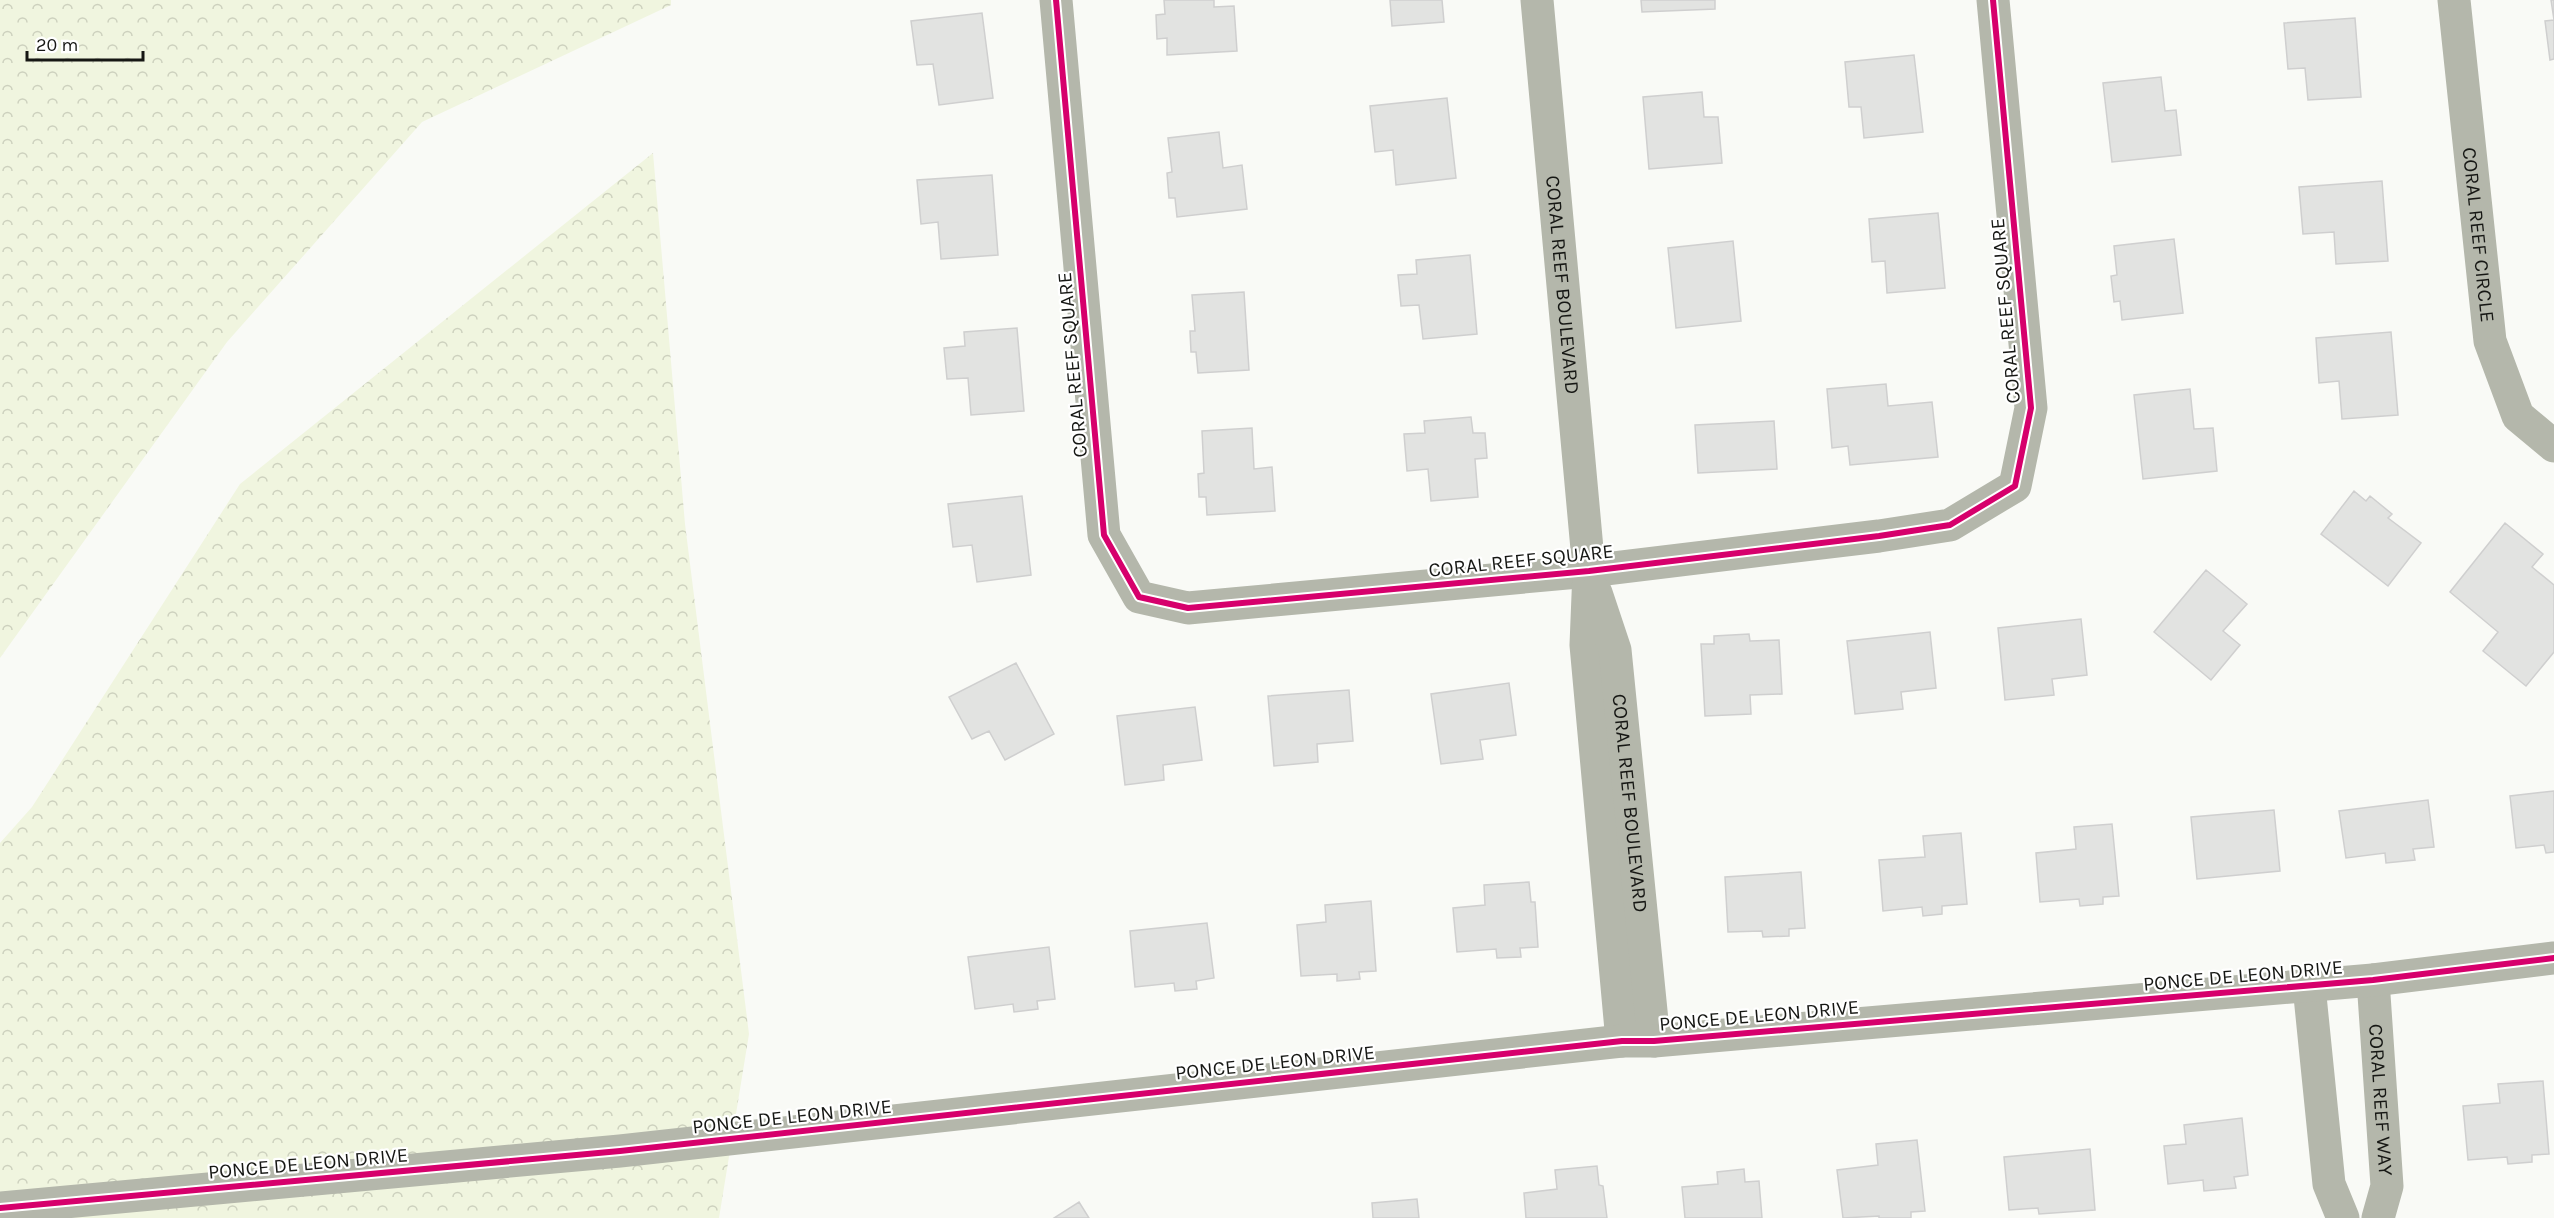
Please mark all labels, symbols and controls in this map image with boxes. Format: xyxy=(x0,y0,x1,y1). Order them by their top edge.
scale bar xyxy=(27,24,142,62)
text: 20 m xyxy=(36,34,78,56)
street label: CORAL REEF CIRCLE xyxy=(2458,146,2499,323)
street label: CORAL REEF BOULEVARD xyxy=(1541,174,1584,395)
street label: CORAL REEF SQUARE xyxy=(1986,217,2025,405)
street label: CORAL REEF SQUARE xyxy=(1053,271,1092,459)
street label: CORAL REEF SQUARE xyxy=(1427,539,1615,582)
street label: CORAL REEF BOULEVARD xyxy=(1607,693,1652,914)
street label: PONCE DE LEON DRIVE xyxy=(2142,955,2344,996)
street label: PONCE DE LEON DRIVE xyxy=(1658,995,1860,1036)
street label: CORAL REEF WAY xyxy=(2364,1023,2397,1177)
street label: PONCE DE LEON DRIVE xyxy=(1174,1041,1376,1084)
street label: PONCE DE LEON DRIVE xyxy=(691,1095,893,1138)
street label: PONCE DE LEON DRIVE xyxy=(207,1143,409,1184)

